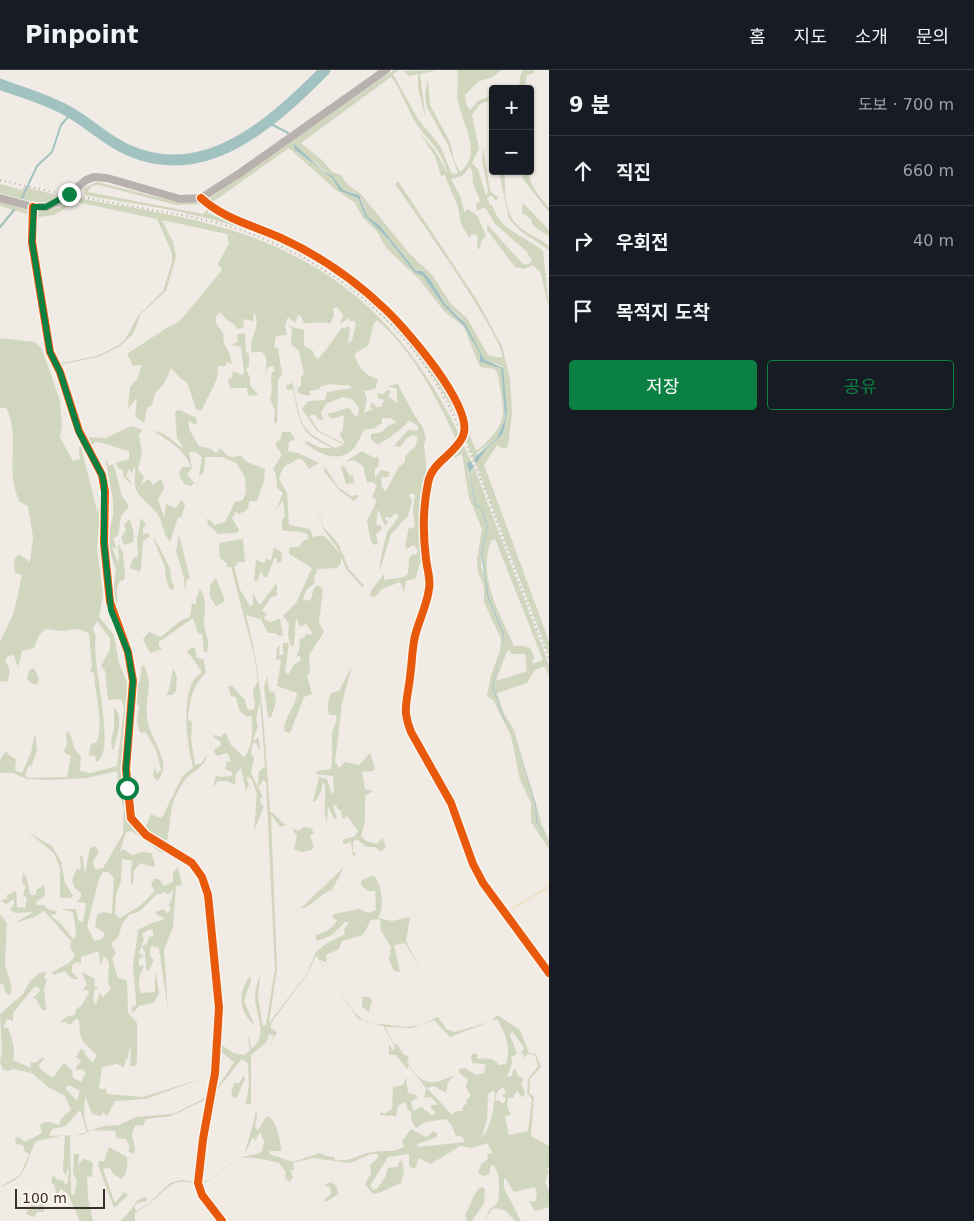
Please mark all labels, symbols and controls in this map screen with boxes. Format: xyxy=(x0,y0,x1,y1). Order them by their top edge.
text: Pinpoint xyxy=(25,21,138,49)
text: 홈 xyxy=(749,26,766,47)
text: 지도 xyxy=(794,26,827,47)
text: 소개 xyxy=(855,26,888,47)
text: 문의 xyxy=(916,26,949,47)
map controls xyxy=(489,85,534,175)
button: + xyxy=(489,85,534,130)
text: 9 분 xyxy=(569,93,610,117)
text: 도보 · 700 m xyxy=(858,95,954,114)
button: − xyxy=(489,130,534,175)
icon: ahead xyxy=(569,157,597,185)
text: 직진 xyxy=(616,161,651,183)
text: 660 m xyxy=(903,161,954,180)
route end xyxy=(58,183,81,206)
icon: right xyxy=(569,227,597,255)
text: 우회전 xyxy=(616,231,668,253)
text: 40 m xyxy=(913,231,954,250)
icon: arrive xyxy=(569,297,597,325)
text: 목적지 도착 xyxy=(616,301,710,323)
button: 저장 xyxy=(569,360,757,410)
button: 공유 xyxy=(767,360,954,410)
route start xyxy=(116,777,139,800)
scale bar xyxy=(15,1186,105,1209)
text: 100 m xyxy=(22,1190,67,1206)

